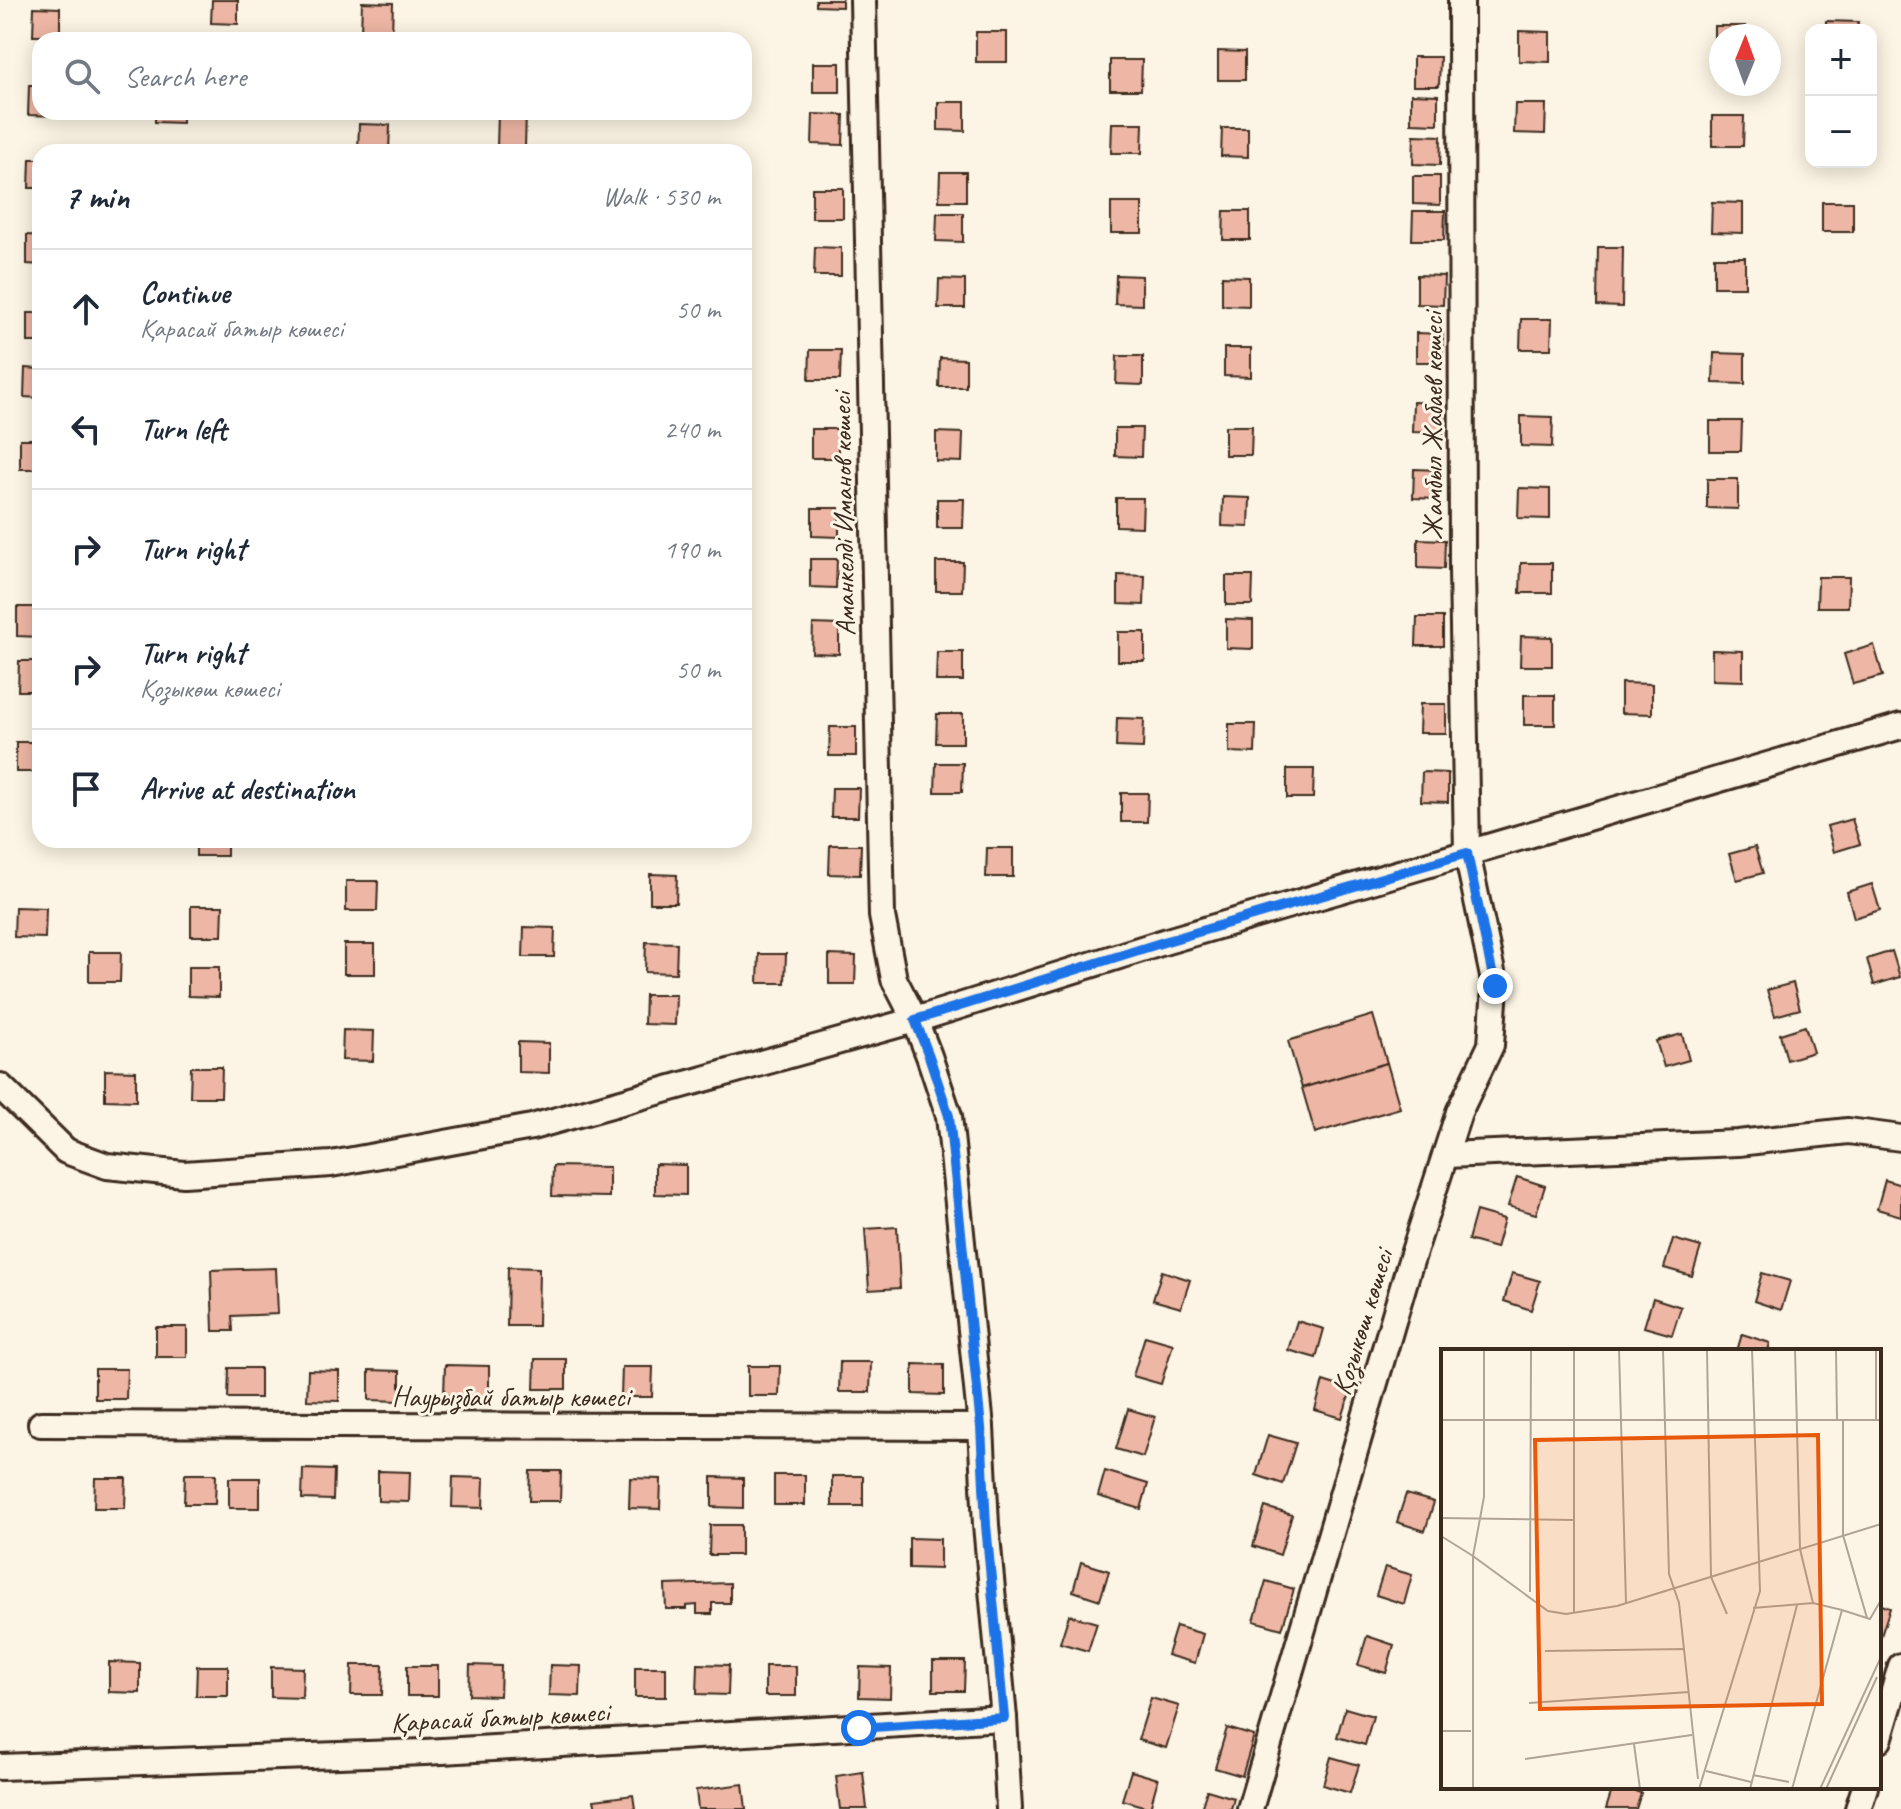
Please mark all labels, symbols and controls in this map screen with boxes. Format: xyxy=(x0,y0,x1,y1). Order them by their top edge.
north arrow xyxy=(1709,24,1781,96)
map controls xyxy=(1805,24,1877,168)
button: + xyxy=(1805,24,1877,96)
search box xyxy=(32,32,752,120)
icon: search xyxy=(60,54,104,98)
text: Search here xyxy=(124,57,246,95)
button: − xyxy=(1805,96,1877,168)
text: 7 min xyxy=(64,175,129,218)
text: Walk · 530 m xyxy=(603,180,720,213)
text: Continue xyxy=(140,274,230,312)
icon: ahead xyxy=(64,287,108,331)
text: 50 m xyxy=(676,293,720,326)
street label: Жамбыл Жабаев көшесі xyxy=(1415,308,1450,540)
text: Қарасай батыр көшесі xyxy=(140,312,343,345)
street label: Аманкелді Иманов көшесі xyxy=(823,388,863,636)
icon: left xyxy=(64,407,108,451)
text: Turn left xyxy=(140,410,227,448)
text: 240 m xyxy=(664,413,720,446)
icon: right xyxy=(64,527,108,571)
text: Turn right xyxy=(140,530,245,568)
text: 190 m xyxy=(664,533,720,566)
text: Turn right xyxy=(140,634,245,672)
icon: right xyxy=(64,647,108,691)
text: 50 m xyxy=(676,653,720,686)
text: Қозыкөш көшесі xyxy=(140,672,280,705)
icon: arrive xyxy=(64,767,108,811)
text: Arrive at destination xyxy=(140,770,355,808)
route end xyxy=(1477,968,1513,1004)
street label: Қозыкөш көшесі xyxy=(1323,1241,1403,1399)
inset map xyxy=(1441,1349,1881,1789)
street label: Наурызбай батыр көшесі xyxy=(392,1379,634,1415)
street label: Қарасай батыр көшесі xyxy=(390,1694,614,1740)
route start xyxy=(841,1710,877,1746)

